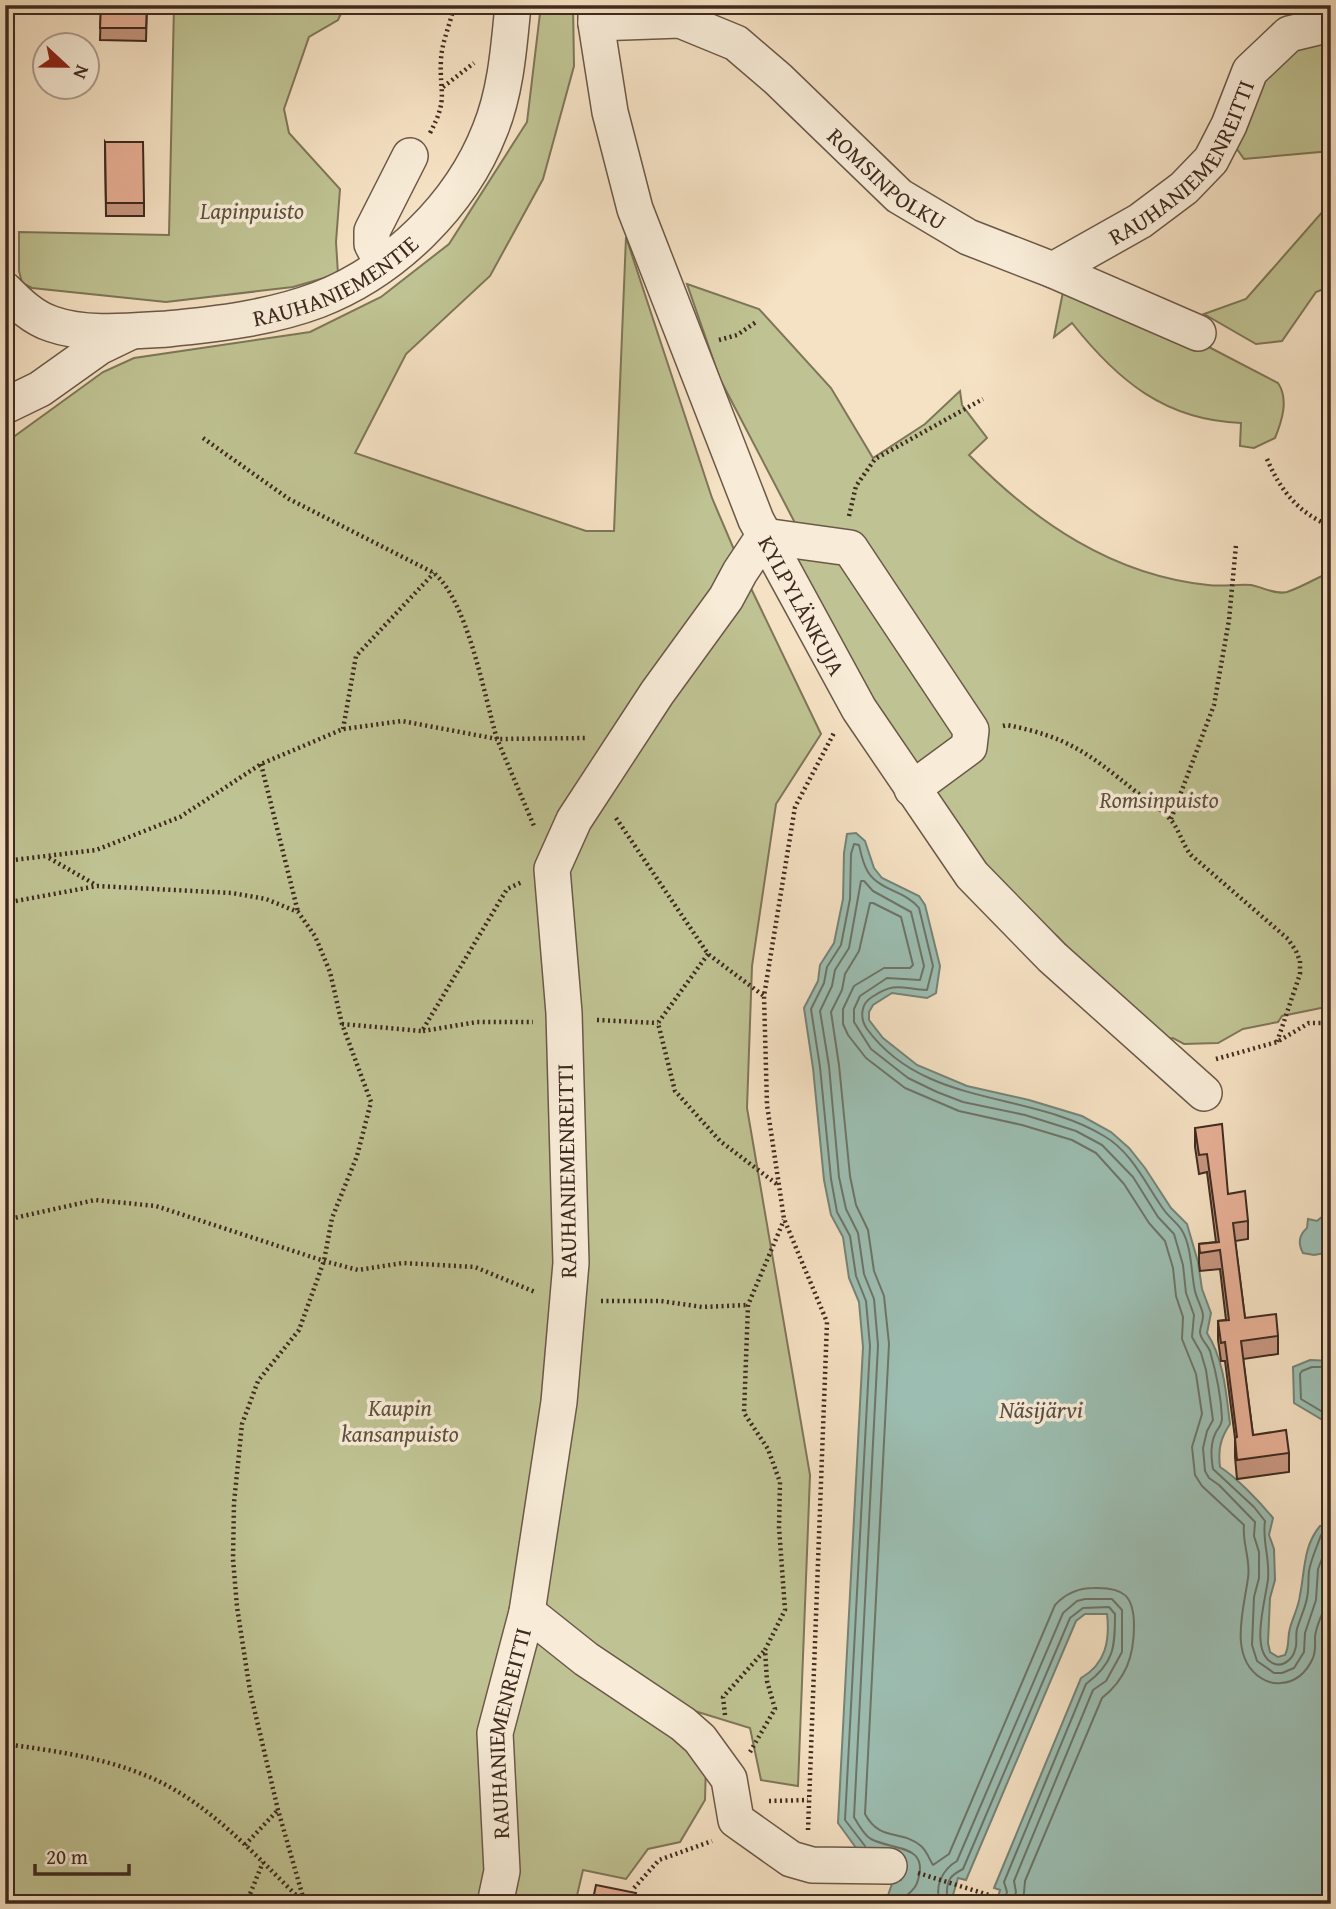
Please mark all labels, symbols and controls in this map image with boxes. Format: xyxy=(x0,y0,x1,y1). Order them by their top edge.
north arrow xyxy=(32,32,102,102)
text: N xyxy=(66,61,97,84)
street label: RAUHANIEMENREITTI xyxy=(1102,75,1262,252)
street label: ROMSINPOLKU xyxy=(821,119,953,237)
park label: Lapinpuisto xyxy=(199,194,304,227)
street label: RAUHANIEMENTIE xyxy=(250,227,425,334)
street label: KYLPYLÄNKUJA xyxy=(751,529,854,681)
park label: Romsinpuisto xyxy=(1098,783,1219,816)
street label: RAUHANIEMENREITTI xyxy=(548,1063,584,1279)
park label: Kaupin kansanpuisto xyxy=(341,1391,459,1450)
water label: Näsijärvi xyxy=(998,1392,1083,1427)
street label: RAUHANIEMENREITTI xyxy=(479,1624,539,1840)
scale bar xyxy=(35,1832,130,1876)
text: 20 m xyxy=(46,1841,88,1872)

